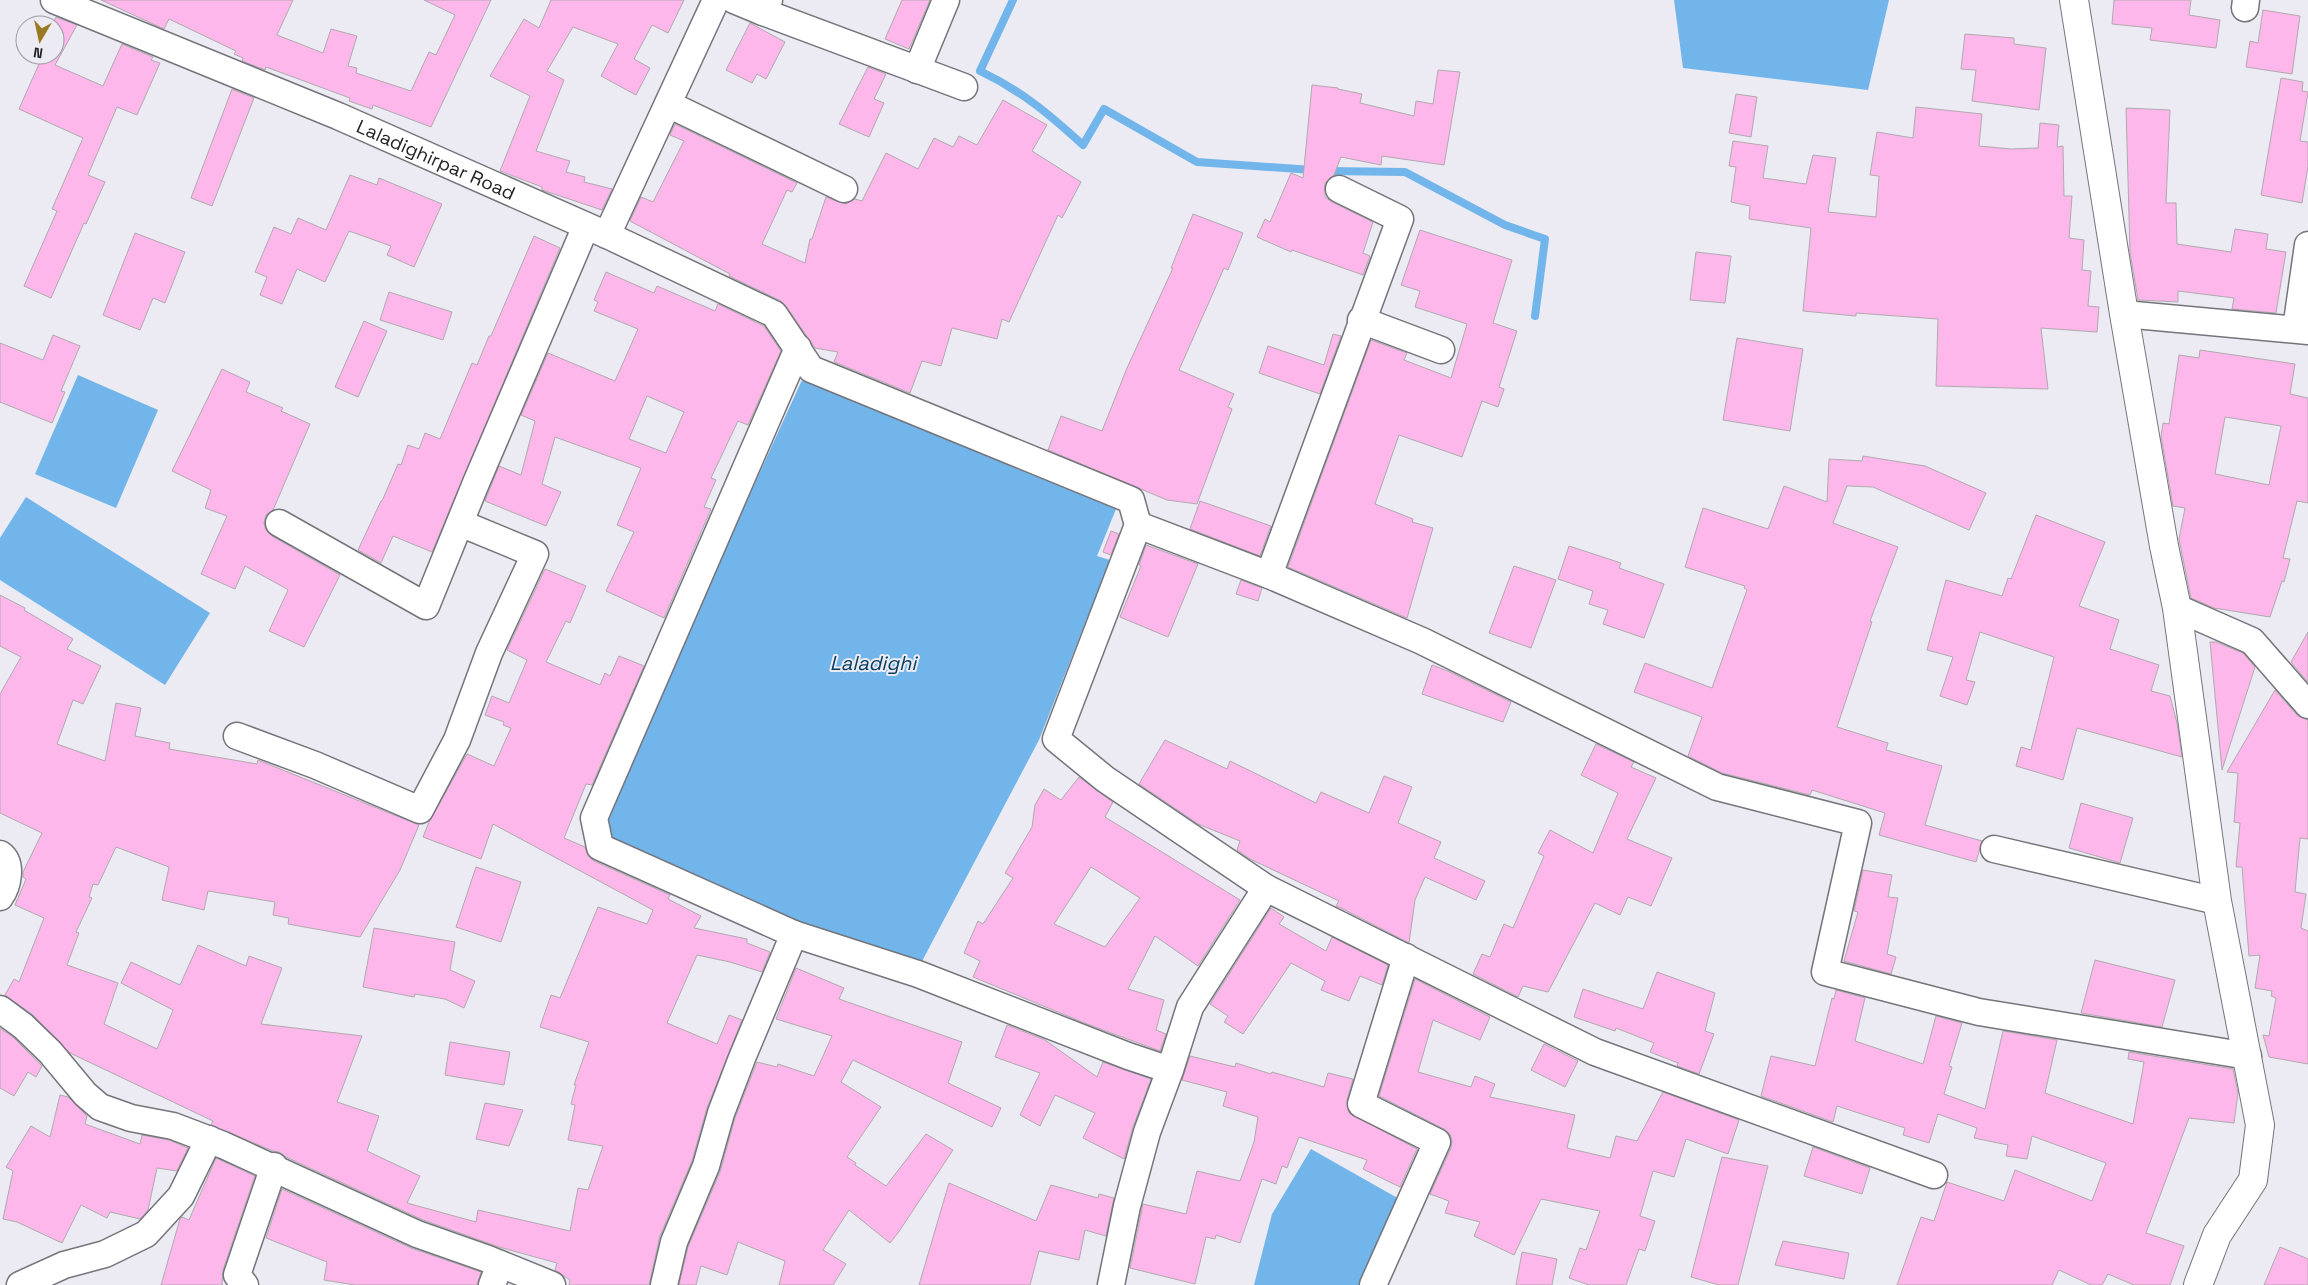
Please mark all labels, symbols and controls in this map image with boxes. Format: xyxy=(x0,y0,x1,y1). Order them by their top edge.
north arrow xyxy=(15,15,65,65)
text: N xyxy=(32,43,44,62)
street label: Laladighirpar Road xyxy=(353,114,519,206)
water label: Laladighi xyxy=(830,650,918,676)

